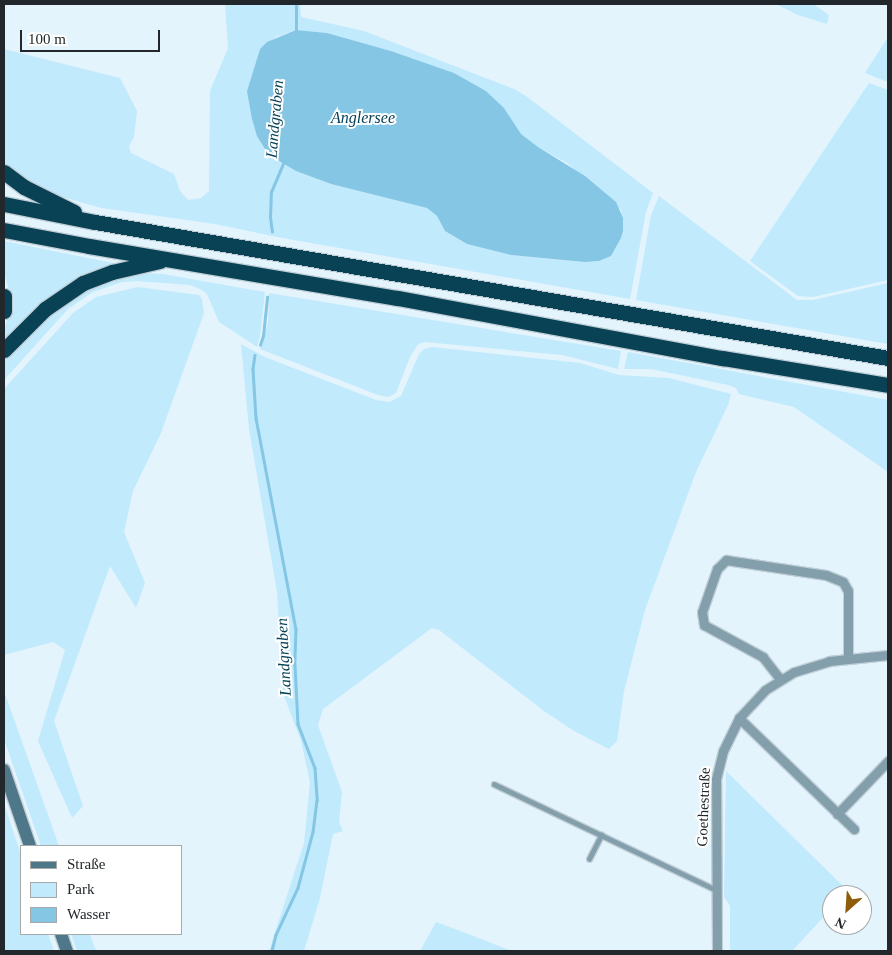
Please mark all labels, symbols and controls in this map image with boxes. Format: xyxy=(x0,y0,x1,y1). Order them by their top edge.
scale bar xyxy=(22,20,162,52)
text: 100 m xyxy=(28,31,66,47)
water label: Landgraben xyxy=(262,79,288,159)
water label: Anglersee xyxy=(331,108,395,128)
water label: Landgraben xyxy=(272,617,296,697)
street label: Goethestraße xyxy=(694,767,714,847)
legend xyxy=(20,845,182,935)
text: Straße xyxy=(67,856,105,872)
text: Park xyxy=(67,881,95,897)
north arrow xyxy=(822,885,872,935)
text: Wasser xyxy=(67,906,110,922)
text: N xyxy=(833,914,848,932)

